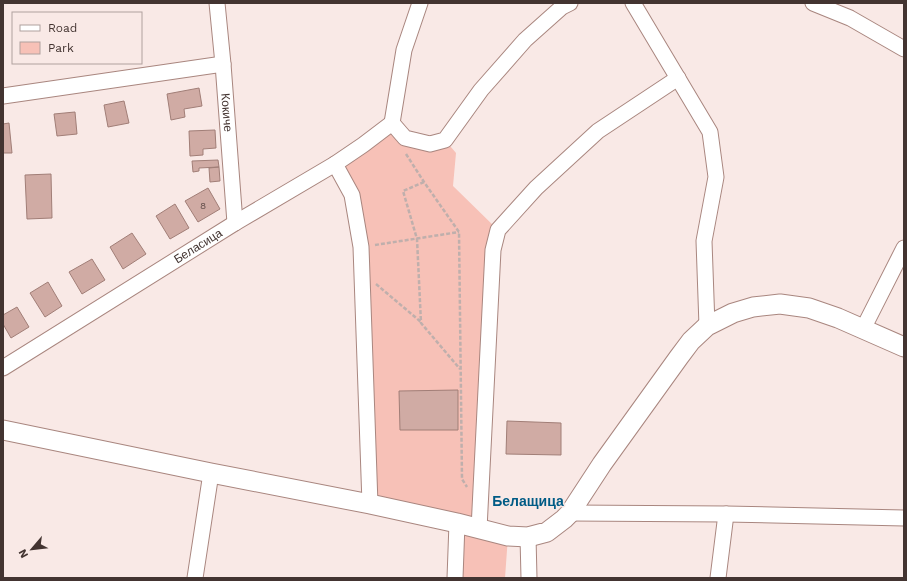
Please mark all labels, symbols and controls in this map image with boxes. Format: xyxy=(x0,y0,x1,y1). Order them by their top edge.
legend xyxy=(12,12,142,64)
text: Road xyxy=(48,21,77,35)
text: Park xyxy=(48,41,74,55)
street label: Кокиче xyxy=(218,93,235,133)
house number: 8 xyxy=(200,200,206,211)
street label: Беласица xyxy=(171,226,225,266)
district label: Белащица xyxy=(492,493,564,509)
north arrow xyxy=(12,529,52,569)
text: N xyxy=(16,547,31,560)

